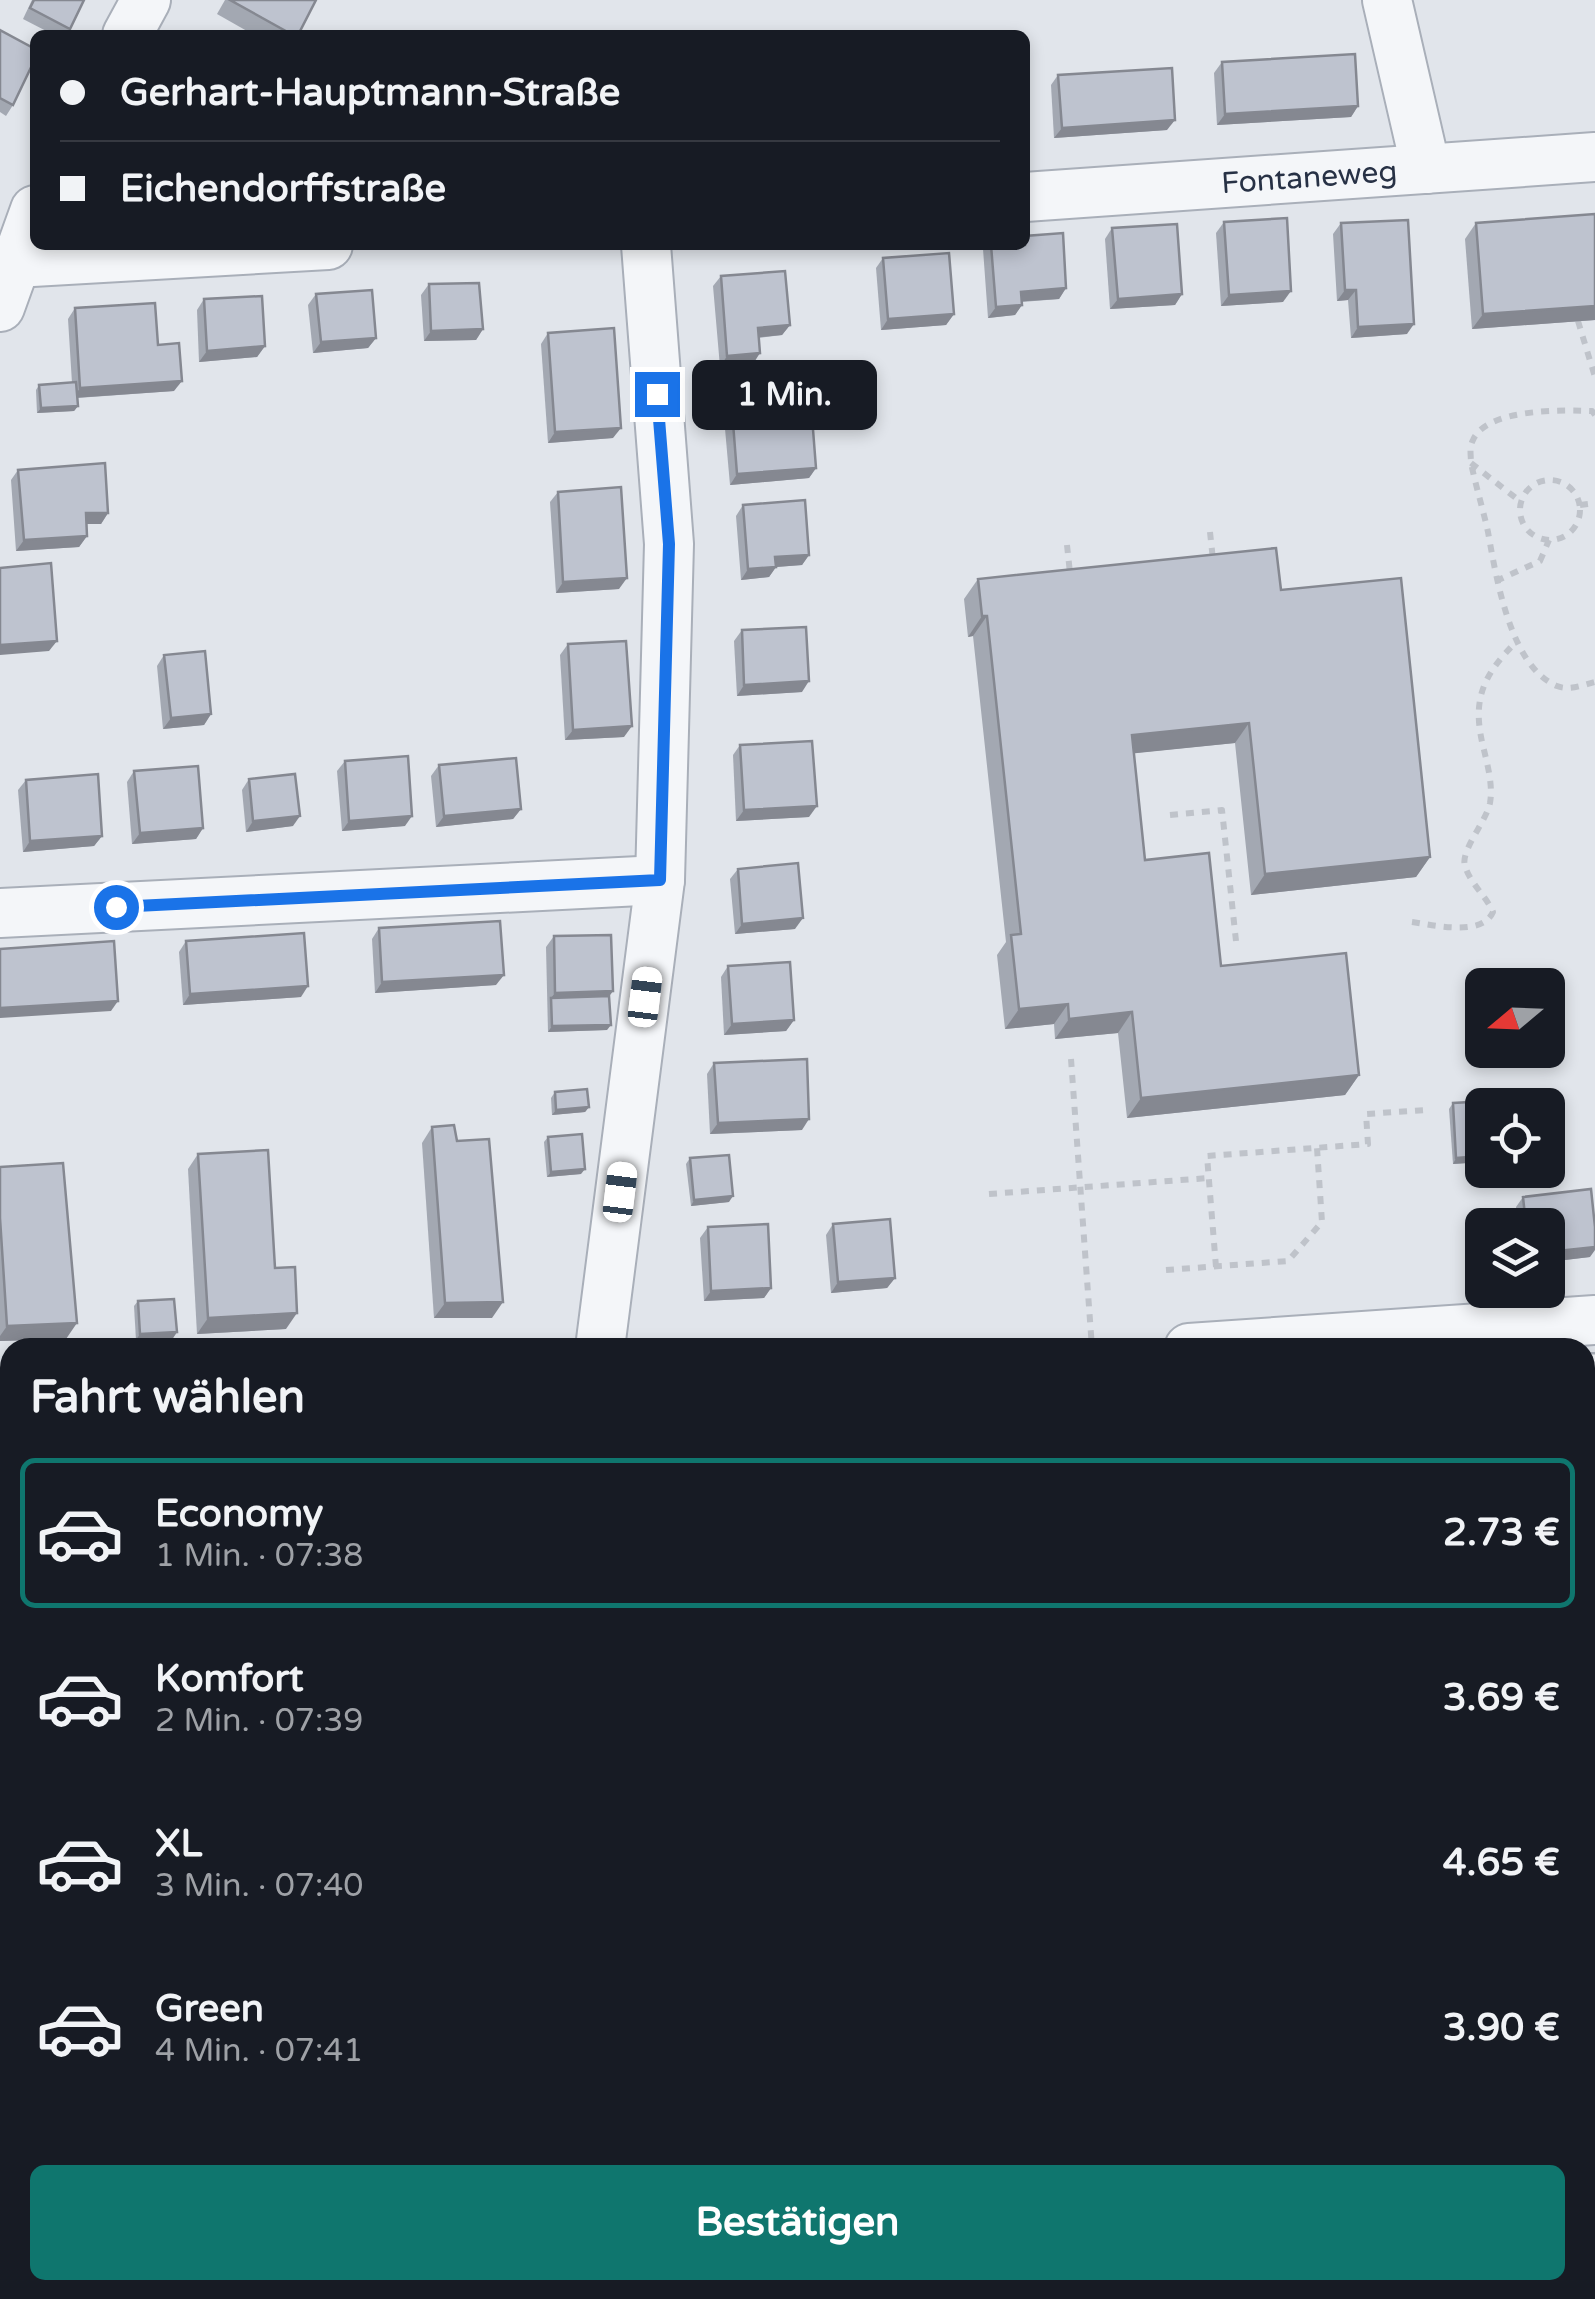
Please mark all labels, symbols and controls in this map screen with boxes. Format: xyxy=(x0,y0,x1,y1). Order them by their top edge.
text: Gerhart-Hauptmann-Straße xyxy=(120,70,620,116)
street label: Fontaneweg xyxy=(1220,152,1398,202)
text: Eichendorffstraße xyxy=(120,166,446,212)
callout: 1 Min. xyxy=(692,359,877,429)
route end xyxy=(635,372,680,417)
text: 1 Min. xyxy=(737,376,832,414)
route start xyxy=(94,885,139,930)
car xyxy=(626,965,664,1029)
north arrow xyxy=(1465,968,1565,1068)
map controls xyxy=(1465,968,1565,1308)
button: locate xyxy=(1465,1088,1565,1188)
car xyxy=(601,1160,639,1224)
button: layers xyxy=(1465,1208,1565,1308)
text: Fahrt wählen xyxy=(30,1371,305,1425)
icon: car xyxy=(35,1488,125,1578)
text: Economy xyxy=(155,1491,323,1537)
text: 2.73 € xyxy=(1443,1510,1560,1556)
text: 1 Min. · 07:38 xyxy=(155,1537,363,1575)
icon: car xyxy=(35,1653,125,1743)
text: Komfort xyxy=(155,1656,304,1702)
text: 3.69 € xyxy=(1443,1675,1560,1721)
text: 2 Min. · 07:39 xyxy=(155,1702,363,1740)
icon: car xyxy=(35,1818,125,1908)
text: XL xyxy=(155,1821,202,1867)
text: 4.65 € xyxy=(1443,1840,1560,1886)
text: 3 Min. · 07:40 xyxy=(155,1867,363,1905)
icon: car xyxy=(35,1983,125,2073)
text: Green xyxy=(155,1986,264,2032)
text: 3.90 € xyxy=(1443,2005,1560,2051)
text: 4 Min. · 07:41 xyxy=(155,2032,363,2070)
button: Bestätigen xyxy=(30,2165,1565,2280)

